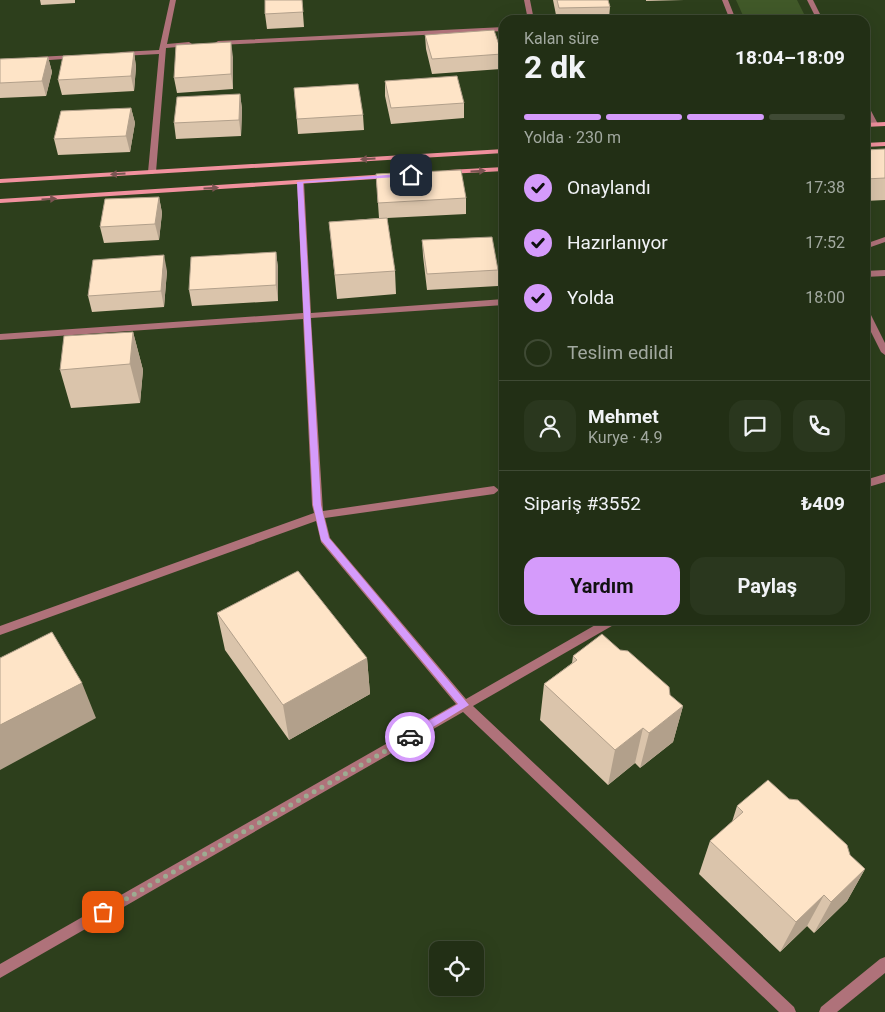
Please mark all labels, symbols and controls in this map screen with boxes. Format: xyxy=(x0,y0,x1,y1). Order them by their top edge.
text: Kalan süre xyxy=(524,29,599,48)
text: 18:04–18:09 xyxy=(735,46,845,69)
text: 2 dk xyxy=(524,48,585,86)
text: Yolda · 230 m xyxy=(524,128,621,147)
pin xyxy=(390,154,432,196)
one-way arrow xyxy=(359,155,375,163)
icon: home xyxy=(397,161,425,189)
one-way arrow xyxy=(470,166,486,174)
one-way arrow xyxy=(110,170,126,178)
icon: check xyxy=(524,174,552,202)
text: Onaylandı xyxy=(567,176,651,199)
text: 17:38 xyxy=(805,178,845,197)
one-way arrow xyxy=(203,184,219,192)
one-way arrow xyxy=(41,194,57,202)
icon: check xyxy=(524,229,552,257)
text: Hazırlanıyor xyxy=(567,231,668,254)
text: 17:52 xyxy=(805,233,845,252)
icon: check xyxy=(524,284,552,312)
text: Yolda xyxy=(567,286,614,309)
text: 18:00 xyxy=(805,288,845,307)
text: Teslim edildi xyxy=(567,341,673,364)
button: person xyxy=(524,400,576,452)
button: chat xyxy=(729,400,781,452)
button: phone xyxy=(793,400,845,452)
text: Mehmet xyxy=(588,405,659,428)
text: Kurye · 4.9 xyxy=(588,428,663,447)
text: Sipariş #3552 xyxy=(524,492,641,515)
text: ₺409 xyxy=(801,492,845,515)
button: Yardım xyxy=(524,557,680,615)
button: Paylaş xyxy=(690,557,845,615)
courier xyxy=(385,712,435,762)
icon: car xyxy=(396,723,424,751)
pin xyxy=(82,891,124,933)
icon: bag xyxy=(89,898,117,926)
map controls xyxy=(429,941,484,996)
button: locate xyxy=(429,941,484,996)

